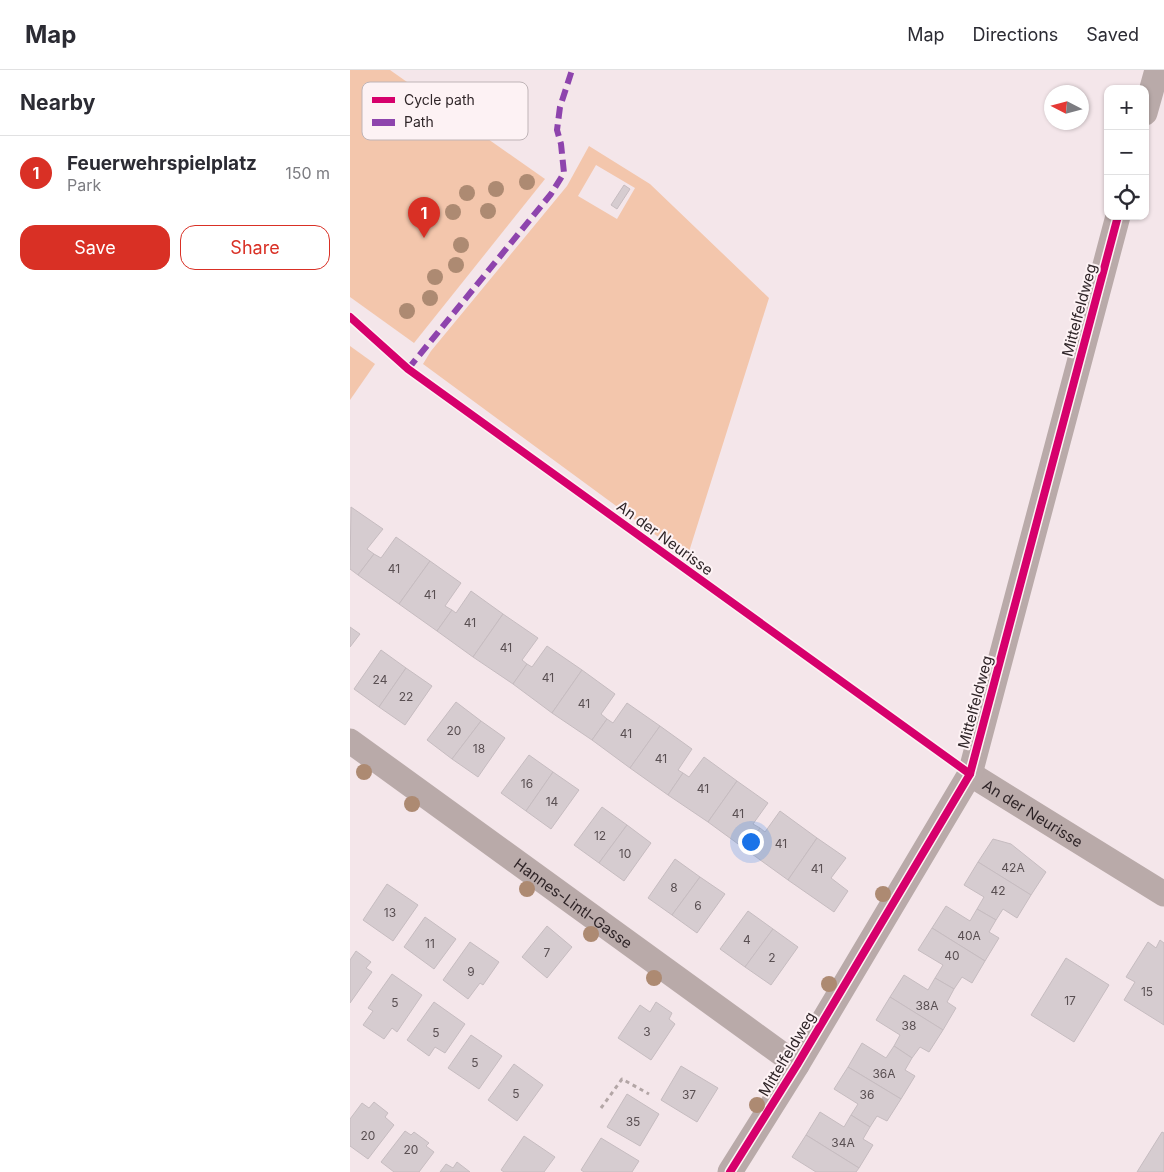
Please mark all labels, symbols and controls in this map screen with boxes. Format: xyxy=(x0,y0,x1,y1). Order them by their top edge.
text: Map xyxy=(25,20,76,49)
text: Map xyxy=(907,24,945,45)
text: Directions xyxy=(973,24,1058,45)
text: Saved xyxy=(1086,24,1139,45)
legend xyxy=(362,82,528,140)
north arrow xyxy=(1044,85,1089,130)
map controls xyxy=(1104,85,1149,220)
button: + xyxy=(1104,85,1149,130)
text: Nearby xyxy=(20,90,95,115)
text: Cycle path xyxy=(404,91,475,108)
text: Path xyxy=(404,113,434,130)
button: − xyxy=(1104,130,1149,175)
text: Feuerwehrspielplatz xyxy=(67,152,257,175)
text: 1 xyxy=(33,163,39,183)
text: 150 m xyxy=(285,163,330,183)
text: Park xyxy=(67,175,101,195)
button: locate xyxy=(1104,175,1149,220)
pin: 1 xyxy=(408,197,440,238)
button: Save xyxy=(20,225,170,270)
button: Share xyxy=(180,225,330,270)
street label: Mittelfeldweg xyxy=(1057,261,1101,359)
street label: An der Neurisse xyxy=(613,497,717,579)
house number: 41 xyxy=(388,561,400,576)
house number: 41 xyxy=(424,587,436,602)
house number: 41 xyxy=(464,615,476,630)
house number: 41 xyxy=(500,640,512,655)
street label: Mittelfeldweg xyxy=(953,653,997,751)
house number: 41 xyxy=(542,670,554,685)
house number: 24 xyxy=(373,672,388,687)
house number: 22 xyxy=(399,689,413,704)
house number: 41 xyxy=(578,696,590,711)
house number: 20 xyxy=(447,723,461,738)
house number: 41 xyxy=(620,726,632,741)
house number: 18 xyxy=(473,741,485,756)
house number: 41 xyxy=(655,751,667,766)
street label: An der Neurisse xyxy=(979,775,1087,851)
house number: 16 xyxy=(521,776,533,791)
house number: 41 xyxy=(697,781,709,796)
house number: 14 xyxy=(546,794,559,809)
house number: 41 xyxy=(732,806,744,821)
house number: 12 xyxy=(594,828,606,843)
your location xyxy=(738,829,764,855)
house number: 41 xyxy=(775,836,787,851)
house number: 10 xyxy=(619,846,631,861)
street label: Hannes-Lintl-Gasse xyxy=(511,854,636,952)
house number: 42A xyxy=(1001,860,1025,875)
house number: 41 xyxy=(811,861,823,876)
house number: 8 xyxy=(670,880,678,895)
house number: 42 xyxy=(990,883,1006,898)
house number: 6 xyxy=(694,898,702,913)
house number: 13 xyxy=(384,905,396,920)
house number: 40A xyxy=(957,928,981,943)
house number: 4 xyxy=(743,932,751,947)
house number: 11 xyxy=(425,936,435,951)
house number: 7 xyxy=(544,945,551,960)
house number: 40 xyxy=(944,948,960,963)
house number: 2 xyxy=(768,950,776,965)
house number: 9 xyxy=(467,964,475,979)
house number: 15 xyxy=(1141,984,1153,999)
house number: 17 xyxy=(1064,993,1076,1008)
house number: 5 xyxy=(391,995,399,1010)
house number: 38A xyxy=(915,998,939,1013)
street label: Mittelfeldweg xyxy=(754,1008,820,1100)
house number: 38 xyxy=(902,1018,916,1033)
house number: 3 xyxy=(643,1024,651,1039)
house number: 5 xyxy=(432,1025,440,1040)
house number: 5 xyxy=(471,1055,479,1070)
house number: 36A xyxy=(872,1066,896,1081)
house number: 5 xyxy=(512,1086,520,1101)
house number: 37 xyxy=(682,1087,696,1102)
house number: 36 xyxy=(860,1087,874,1102)
house number: 35 xyxy=(626,1114,640,1129)
house number: 20 xyxy=(361,1128,375,1143)
house number: 34A xyxy=(831,1135,855,1150)
house number: 20 xyxy=(404,1142,418,1157)

